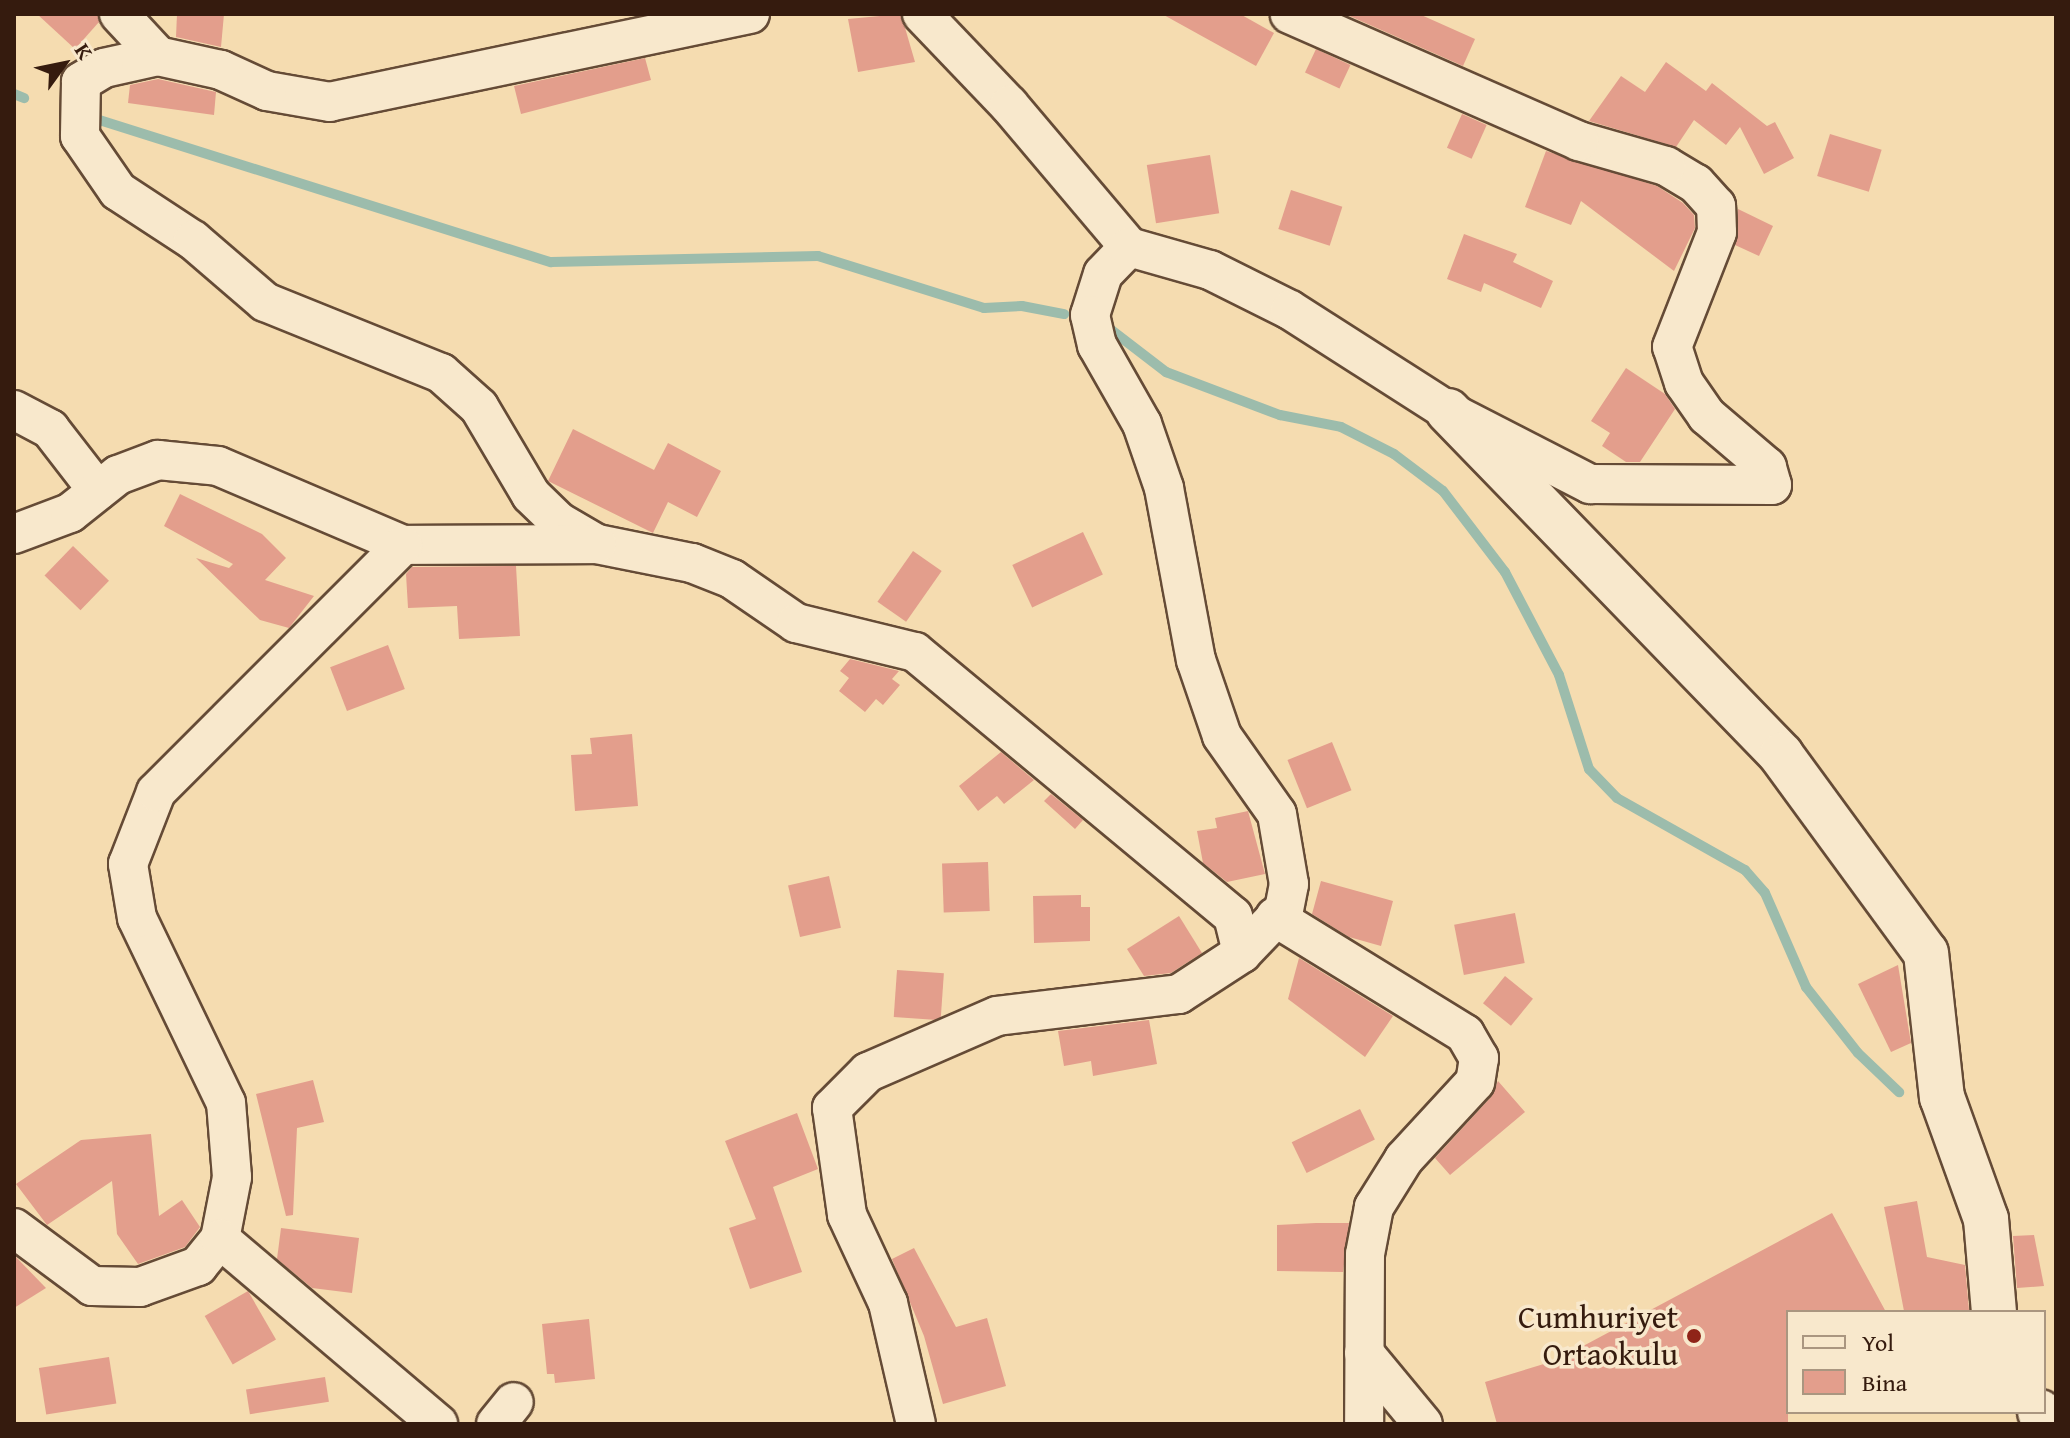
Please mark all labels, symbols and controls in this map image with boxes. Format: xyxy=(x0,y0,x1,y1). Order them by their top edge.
north arrow xyxy=(24,24,104,104)
text: K xyxy=(67,36,101,65)
place label: Cumhuriyet Ortaokulu xyxy=(1518,1299,1678,1374)
legend xyxy=(1786,1310,2046,1414)
text: Yol xyxy=(1862,1325,1894,1360)
marker: Cumhuriyet Ortaokulu xyxy=(1685,1327,1703,1345)
text: Bina xyxy=(1862,1365,1907,1400)

